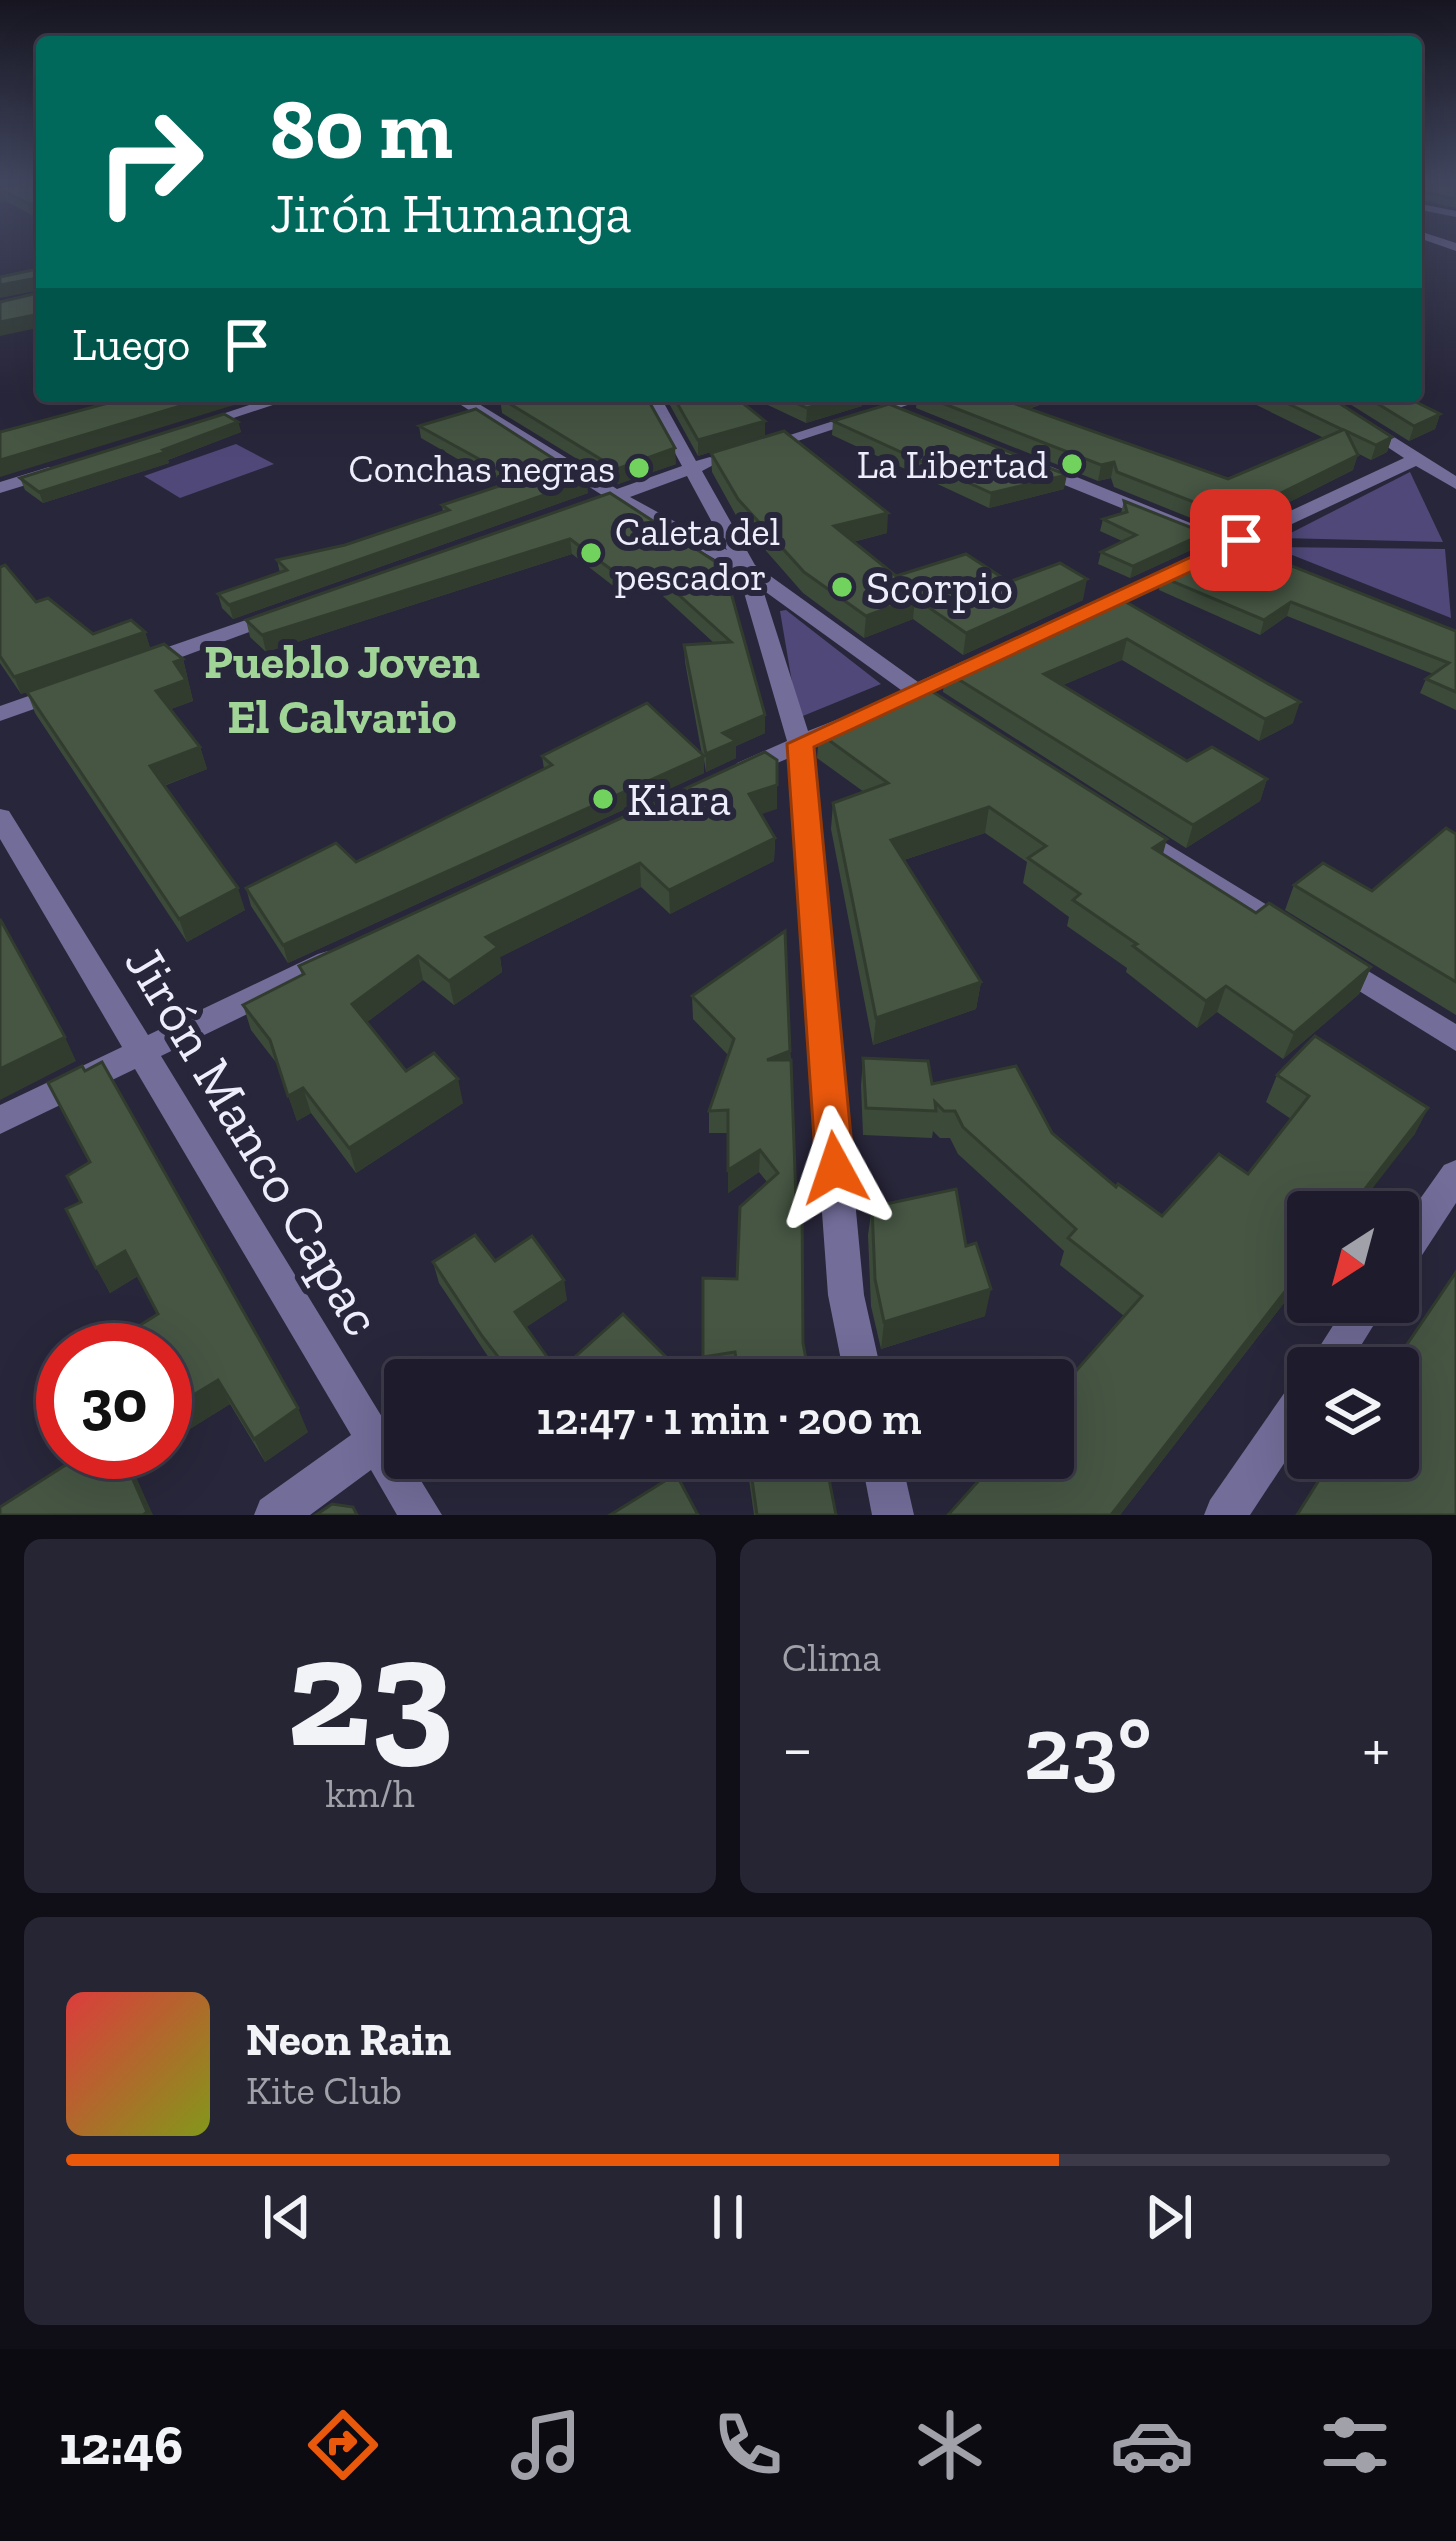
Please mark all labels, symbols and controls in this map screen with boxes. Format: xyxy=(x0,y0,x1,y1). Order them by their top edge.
text: 80 m xyxy=(270,79,453,180)
icon: right xyxy=(72,84,228,240)
text: Jirón Humanga xyxy=(270,181,632,246)
icon: arrive xyxy=(214,312,280,378)
text: Luego xyxy=(72,318,190,372)
place label: La Libertad xyxy=(857,441,1048,488)
place label: Conchas negras xyxy=(348,445,615,492)
marker: La Libertad xyxy=(1059,451,1085,477)
marker: Conchas negras xyxy=(626,455,652,481)
pin xyxy=(1190,489,1292,591)
icon: arrive xyxy=(1208,507,1274,573)
place label: Caleta del pescador xyxy=(615,508,780,600)
marker: Caleta del pescador xyxy=(578,540,604,566)
place label: Scorpio xyxy=(866,561,1013,615)
marker: Scorpio xyxy=(829,574,855,600)
district label: Pueblo Joven El Calvario xyxy=(204,633,480,745)
place label: Kiara xyxy=(627,773,731,827)
marker: Kiara xyxy=(590,786,616,812)
street label: Jirón Manco Capac xyxy=(112,934,396,1347)
position arrow xyxy=(772,1105,898,1231)
north arrow xyxy=(1287,1191,1419,1323)
map controls xyxy=(1287,1191,1419,1479)
speed limit sign: 30 xyxy=(36,1323,192,1479)
button: layers xyxy=(1287,1347,1419,1479)
text: 12:47 · 1 min · 200 m xyxy=(537,1392,921,1446)
text: 23 xyxy=(287,1598,453,1785)
text: Clima xyxy=(782,1634,881,1681)
text: 23° xyxy=(1024,1694,1151,1802)
text: − xyxy=(782,1709,813,1788)
text: + xyxy=(1362,1709,1390,1788)
text: km/h xyxy=(326,1770,415,1817)
text: Neon Rain xyxy=(246,2013,451,2067)
text: Kite Club xyxy=(246,2067,402,2114)
icon: previous xyxy=(254,2184,320,2250)
icon: pause xyxy=(695,2184,761,2250)
icon: next xyxy=(1136,2184,1202,2250)
icon: directions xyxy=(301,2403,385,2487)
icon: music xyxy=(504,2403,588,2487)
icon: phone xyxy=(706,2403,790,2487)
icon: climate xyxy=(908,2403,992,2487)
icon: car xyxy=(1110,2403,1194,2487)
icon: filters xyxy=(1313,2403,1397,2487)
text: 12:46 xyxy=(59,2413,183,2478)

